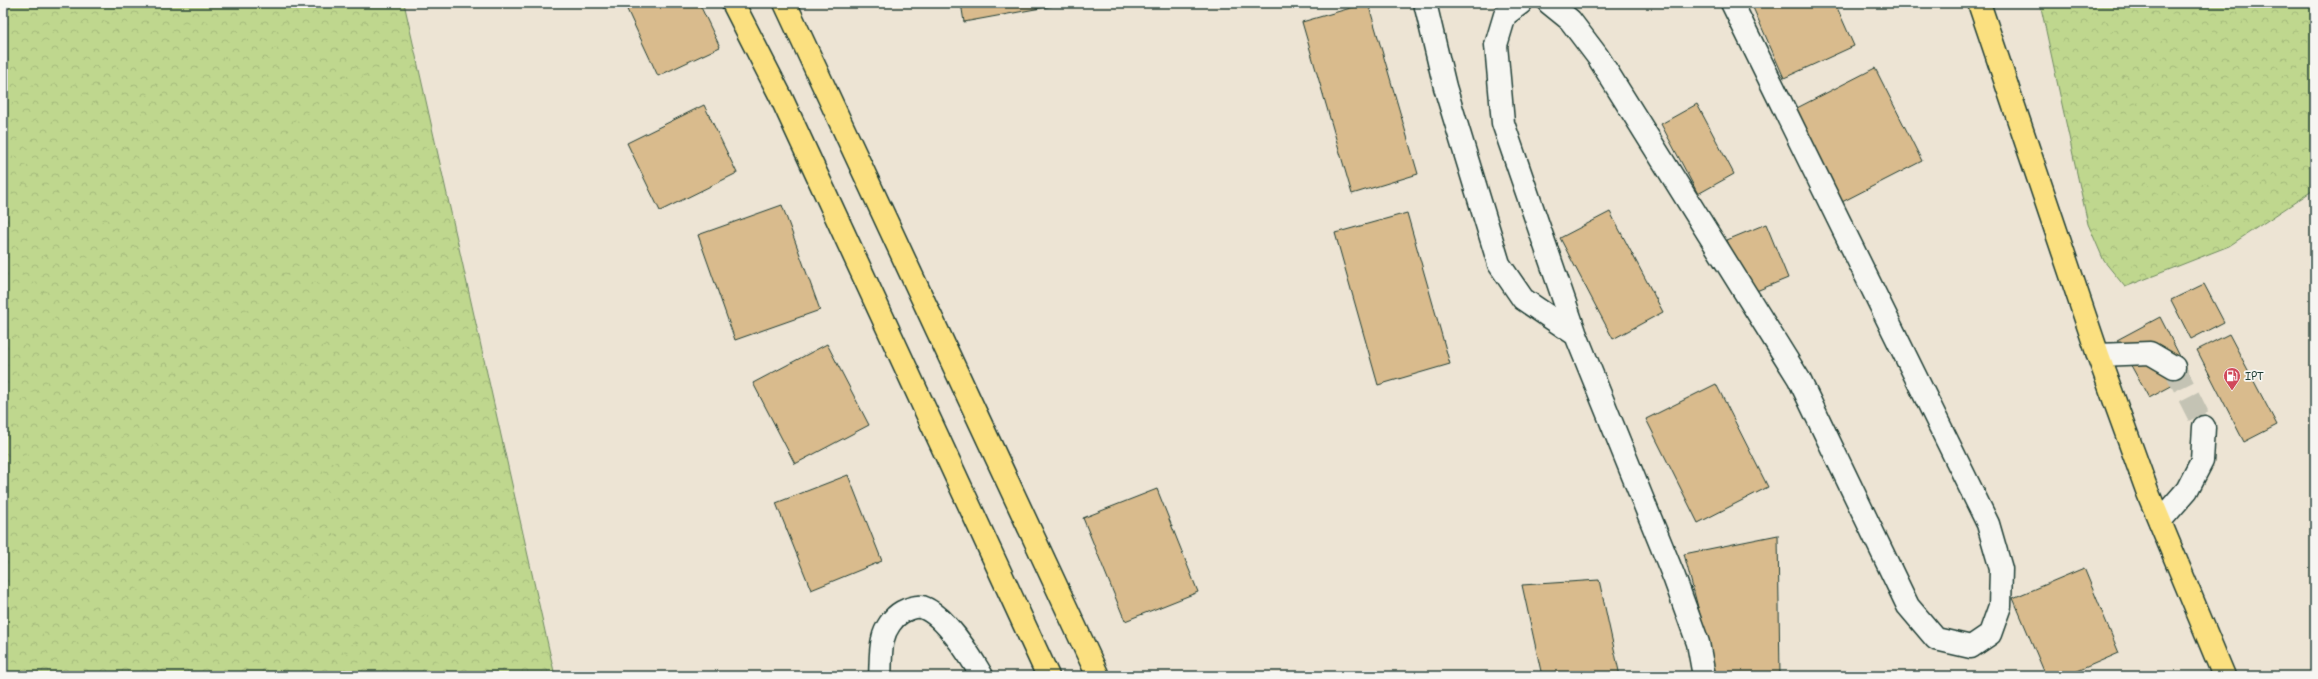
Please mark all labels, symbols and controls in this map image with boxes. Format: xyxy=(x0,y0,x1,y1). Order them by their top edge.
fuel station icon: IPT xyxy=(2222,366,2242,391)
place label: IPT xyxy=(2245,369,2264,384)

